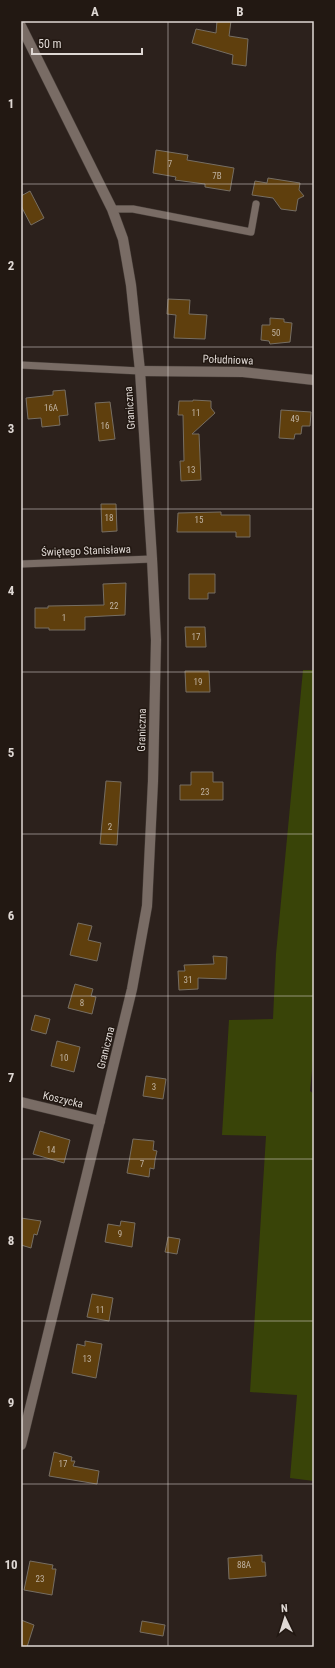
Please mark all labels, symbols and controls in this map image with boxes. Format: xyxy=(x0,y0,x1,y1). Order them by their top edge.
text: A xyxy=(91,4,99,19)
text: B xyxy=(236,4,244,19)
scale bar xyxy=(32,30,142,56)
text: 50 m xyxy=(38,37,62,51)
text: 1 xyxy=(8,96,14,111)
house number: 7 xyxy=(168,159,173,169)
house number: 7B xyxy=(212,171,222,181)
text: 2 xyxy=(8,258,15,273)
house number: 50 xyxy=(272,328,280,338)
street label: Południowa xyxy=(202,353,254,367)
street label: Graniczna xyxy=(122,386,138,430)
house number: 16A xyxy=(44,403,58,413)
house number: 11 xyxy=(192,408,200,418)
house number: 49 xyxy=(291,414,299,424)
text: 3 xyxy=(8,421,14,436)
house number: 16 xyxy=(101,421,109,431)
house number: 13 xyxy=(187,465,195,475)
house number: 18 xyxy=(105,513,113,523)
house number: 15 xyxy=(195,515,204,525)
street label: Świętego Stanisława xyxy=(41,543,131,559)
text: 4 xyxy=(8,583,15,598)
house number: 22 xyxy=(110,601,119,611)
house number: 1 xyxy=(62,613,66,623)
house number: 17 xyxy=(192,632,201,642)
house number: 19 xyxy=(194,677,202,687)
street label: Graniczna xyxy=(135,708,149,752)
text: 5 xyxy=(8,745,15,760)
house number: 23 xyxy=(201,787,209,797)
house number: 2 xyxy=(108,822,113,832)
text: 6 xyxy=(8,908,15,923)
house number: 31 xyxy=(184,975,192,985)
house number: 8 xyxy=(80,998,84,1008)
street label: Graniczna xyxy=(94,1025,118,1071)
house number: 10 xyxy=(60,1053,68,1063)
text: 7 xyxy=(8,1070,15,1085)
house number: 3 xyxy=(152,1082,156,1092)
street label: Koszycka xyxy=(42,1089,84,1111)
house number: 14 xyxy=(47,1145,56,1155)
house number: 7 xyxy=(140,1159,145,1169)
house number: 9 xyxy=(118,1229,122,1239)
text: 8 xyxy=(8,1233,14,1248)
house number: 11 xyxy=(96,1305,104,1315)
house number: 13 xyxy=(83,1354,91,1364)
text: 9 xyxy=(8,1395,14,1410)
house number: 17 xyxy=(59,1459,68,1469)
text: 10 xyxy=(4,1557,18,1572)
house number: 88A xyxy=(237,1560,251,1570)
house number: 23 xyxy=(36,1574,44,1584)
north arrow xyxy=(265,1598,305,1638)
text: N xyxy=(281,1602,288,1615)

